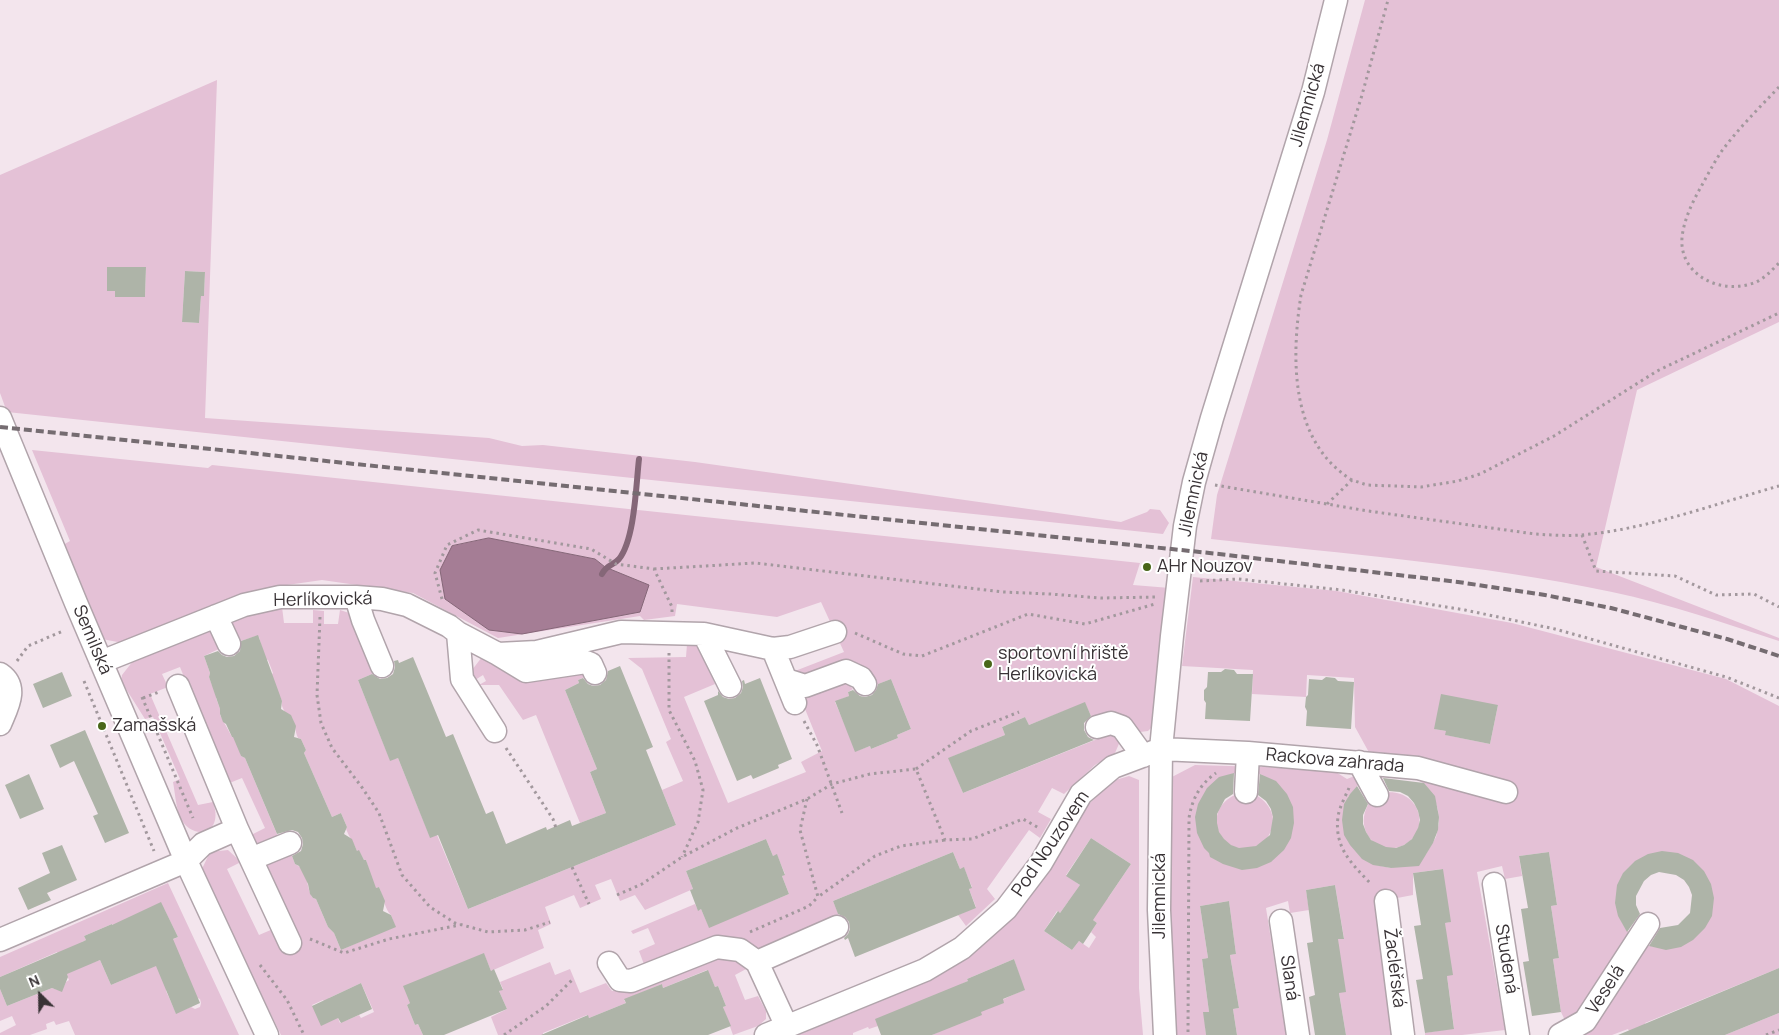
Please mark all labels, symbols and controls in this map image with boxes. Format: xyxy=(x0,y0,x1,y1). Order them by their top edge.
street label: Jilemnická xyxy=(1286,61,1330,149)
street label: Jilemnická xyxy=(1174,450,1214,538)
place label: AHr Nouzov xyxy=(1157,556,1253,578)
marker: AHr Nouzov xyxy=(1141,561,1153,573)
street label: Herlíkovická xyxy=(273,588,373,612)
street label: Semilská xyxy=(68,602,116,678)
place label: sportovní hřiště Herlíkovická xyxy=(998,643,1129,686)
marker: sportovní hřiště Herlíkovická xyxy=(982,658,994,670)
place label: Zamašská xyxy=(112,715,196,737)
marker: Zamašská xyxy=(96,720,108,732)
street label: Rackova zahrada xyxy=(1265,744,1405,778)
street label: Pod Nouzovem xyxy=(1008,787,1094,901)
street label: Jilemnická xyxy=(1149,853,1171,939)
street label: Studená xyxy=(1490,922,1522,996)
street label: Žacléřská xyxy=(1378,927,1410,1009)
street label: Slaná xyxy=(1275,954,1303,1002)
street label: Veselá xyxy=(1582,961,1630,1019)
north arrow xyxy=(15,970,65,1020)
text: N xyxy=(26,970,42,991)

